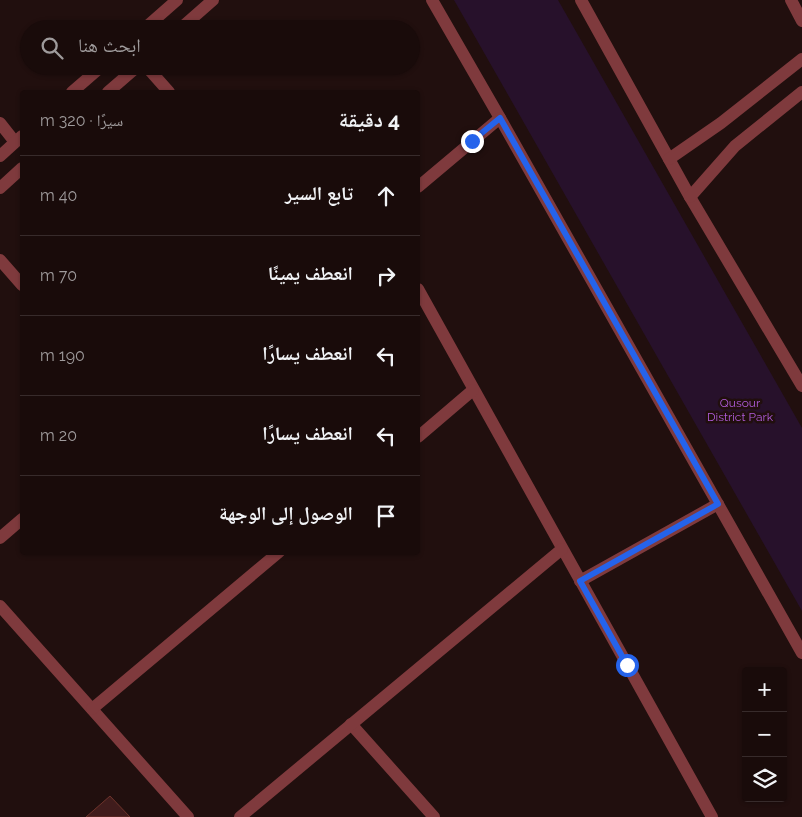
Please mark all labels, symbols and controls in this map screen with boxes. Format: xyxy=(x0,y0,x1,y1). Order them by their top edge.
search box xyxy=(20,20,420,75)
icon: search xyxy=(38,34,66,62)
text: ابحث هنا xyxy=(78,34,141,56)
text: 4 دقيقة xyxy=(339,107,400,132)
text: سيرًا · 320 m xyxy=(40,111,123,130)
route end xyxy=(461,130,484,153)
text: تابع السير xyxy=(285,182,353,204)
icon: ahead xyxy=(372,182,400,210)
text: 40 m xyxy=(40,186,77,205)
text: انعطف يمينًا xyxy=(268,262,353,284)
icon: right xyxy=(372,262,400,290)
text: 70 m xyxy=(40,266,77,285)
text: انعطف يسارًا xyxy=(262,342,353,364)
icon: left xyxy=(372,342,400,370)
text: 190 m xyxy=(40,346,85,365)
park label: Qusour District Park xyxy=(707,396,774,424)
text: انعطف يسارًا xyxy=(262,422,353,444)
icon: left xyxy=(372,422,400,450)
text: 20 m xyxy=(40,426,77,445)
text: الوصول إلى الوجهة xyxy=(219,502,353,524)
icon: arrive xyxy=(372,502,400,530)
route start xyxy=(616,654,639,677)
map controls xyxy=(742,667,787,802)
button: + xyxy=(742,667,787,712)
button: − xyxy=(742,712,787,757)
button: layers xyxy=(742,757,787,802)

